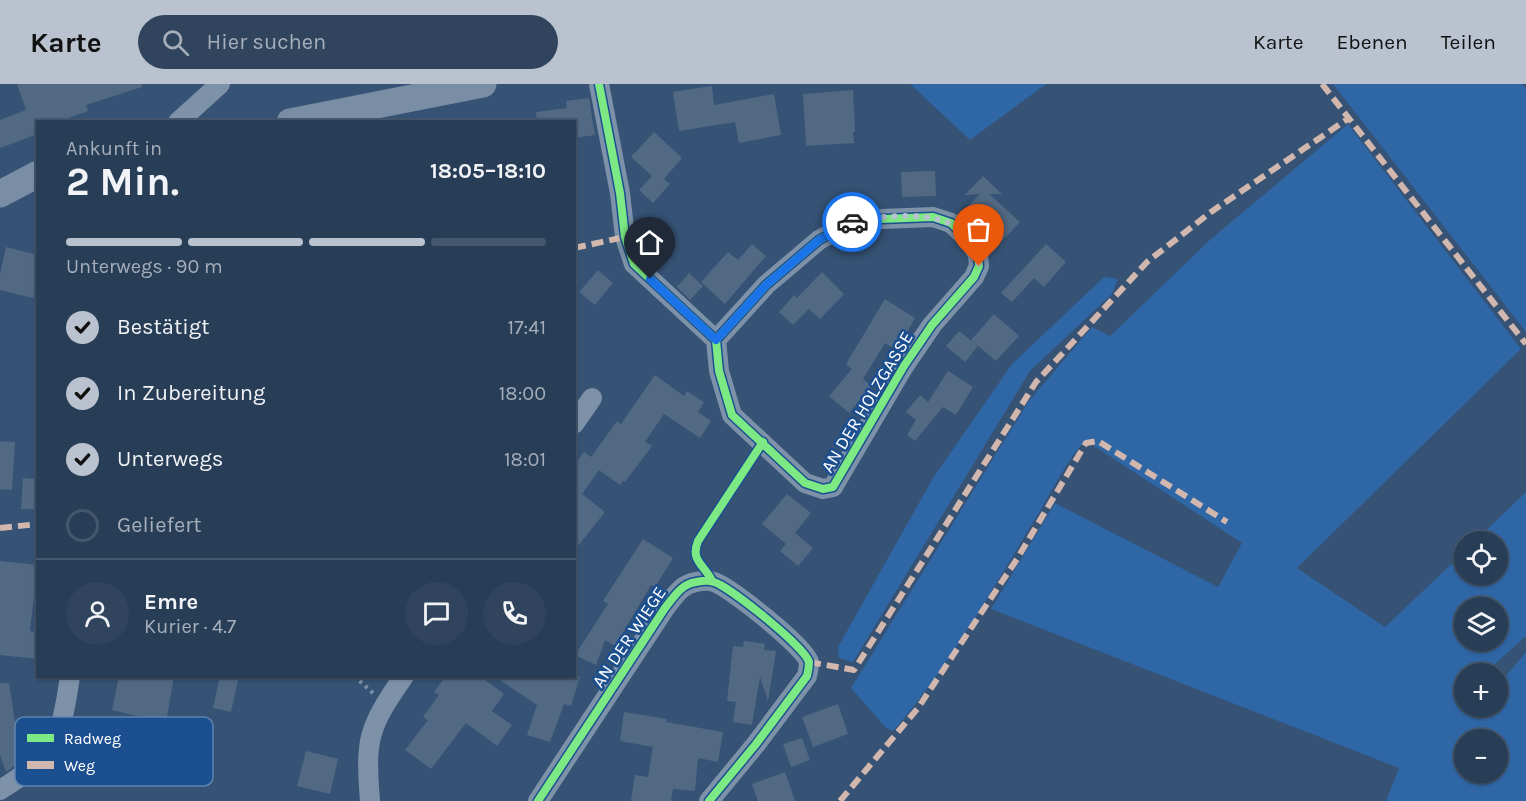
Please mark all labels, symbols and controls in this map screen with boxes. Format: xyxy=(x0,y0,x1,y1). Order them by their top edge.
search box xyxy=(138,15,558,69)
text: Karte xyxy=(30,26,102,59)
icon: search xyxy=(159,26,192,59)
text: Hier suchen xyxy=(207,29,326,55)
text: Karte xyxy=(1253,30,1304,54)
text: Ebenen xyxy=(1337,30,1408,54)
text: Teilen xyxy=(1441,30,1496,54)
text: Ankunft in xyxy=(66,137,162,160)
text: 18:05–18:10 xyxy=(430,158,546,184)
text: 2 Min. xyxy=(66,159,179,205)
courier xyxy=(822,192,882,252)
pin xyxy=(953,204,1004,266)
icon: car xyxy=(836,206,869,239)
icon: bag xyxy=(962,213,995,246)
pin xyxy=(624,217,675,279)
icon: home xyxy=(633,226,666,259)
text: Unterwegs · 90 m xyxy=(66,255,223,278)
icon: check xyxy=(66,311,99,344)
text: Bestätigt xyxy=(117,314,209,340)
text: 17:41 xyxy=(508,316,546,339)
street label: AN DER HOLZGASSE xyxy=(816,327,918,477)
icon: check xyxy=(66,377,99,410)
text: In Zubereitung xyxy=(117,380,265,406)
text: 18:00 xyxy=(499,382,546,405)
icon: check xyxy=(66,443,99,476)
text: Unterwegs xyxy=(117,446,223,472)
text: 18:01 xyxy=(504,448,546,471)
text: Geliefert xyxy=(117,512,202,538)
map controls xyxy=(1454,531,1508,783)
button: locate xyxy=(1454,531,1508,585)
button: person xyxy=(66,582,129,645)
button: chat xyxy=(405,582,468,645)
button: phone xyxy=(483,582,546,645)
street label: AN DER WIEGE xyxy=(587,582,671,692)
text: Emre xyxy=(144,589,198,615)
button: layers xyxy=(1454,597,1508,651)
text: Kurier · 4.7 xyxy=(144,615,236,638)
button: + xyxy=(1454,663,1508,717)
legend xyxy=(15,717,213,786)
text: Radweg xyxy=(64,729,121,748)
button: − xyxy=(1454,729,1508,783)
text: Weg xyxy=(64,756,95,775)

